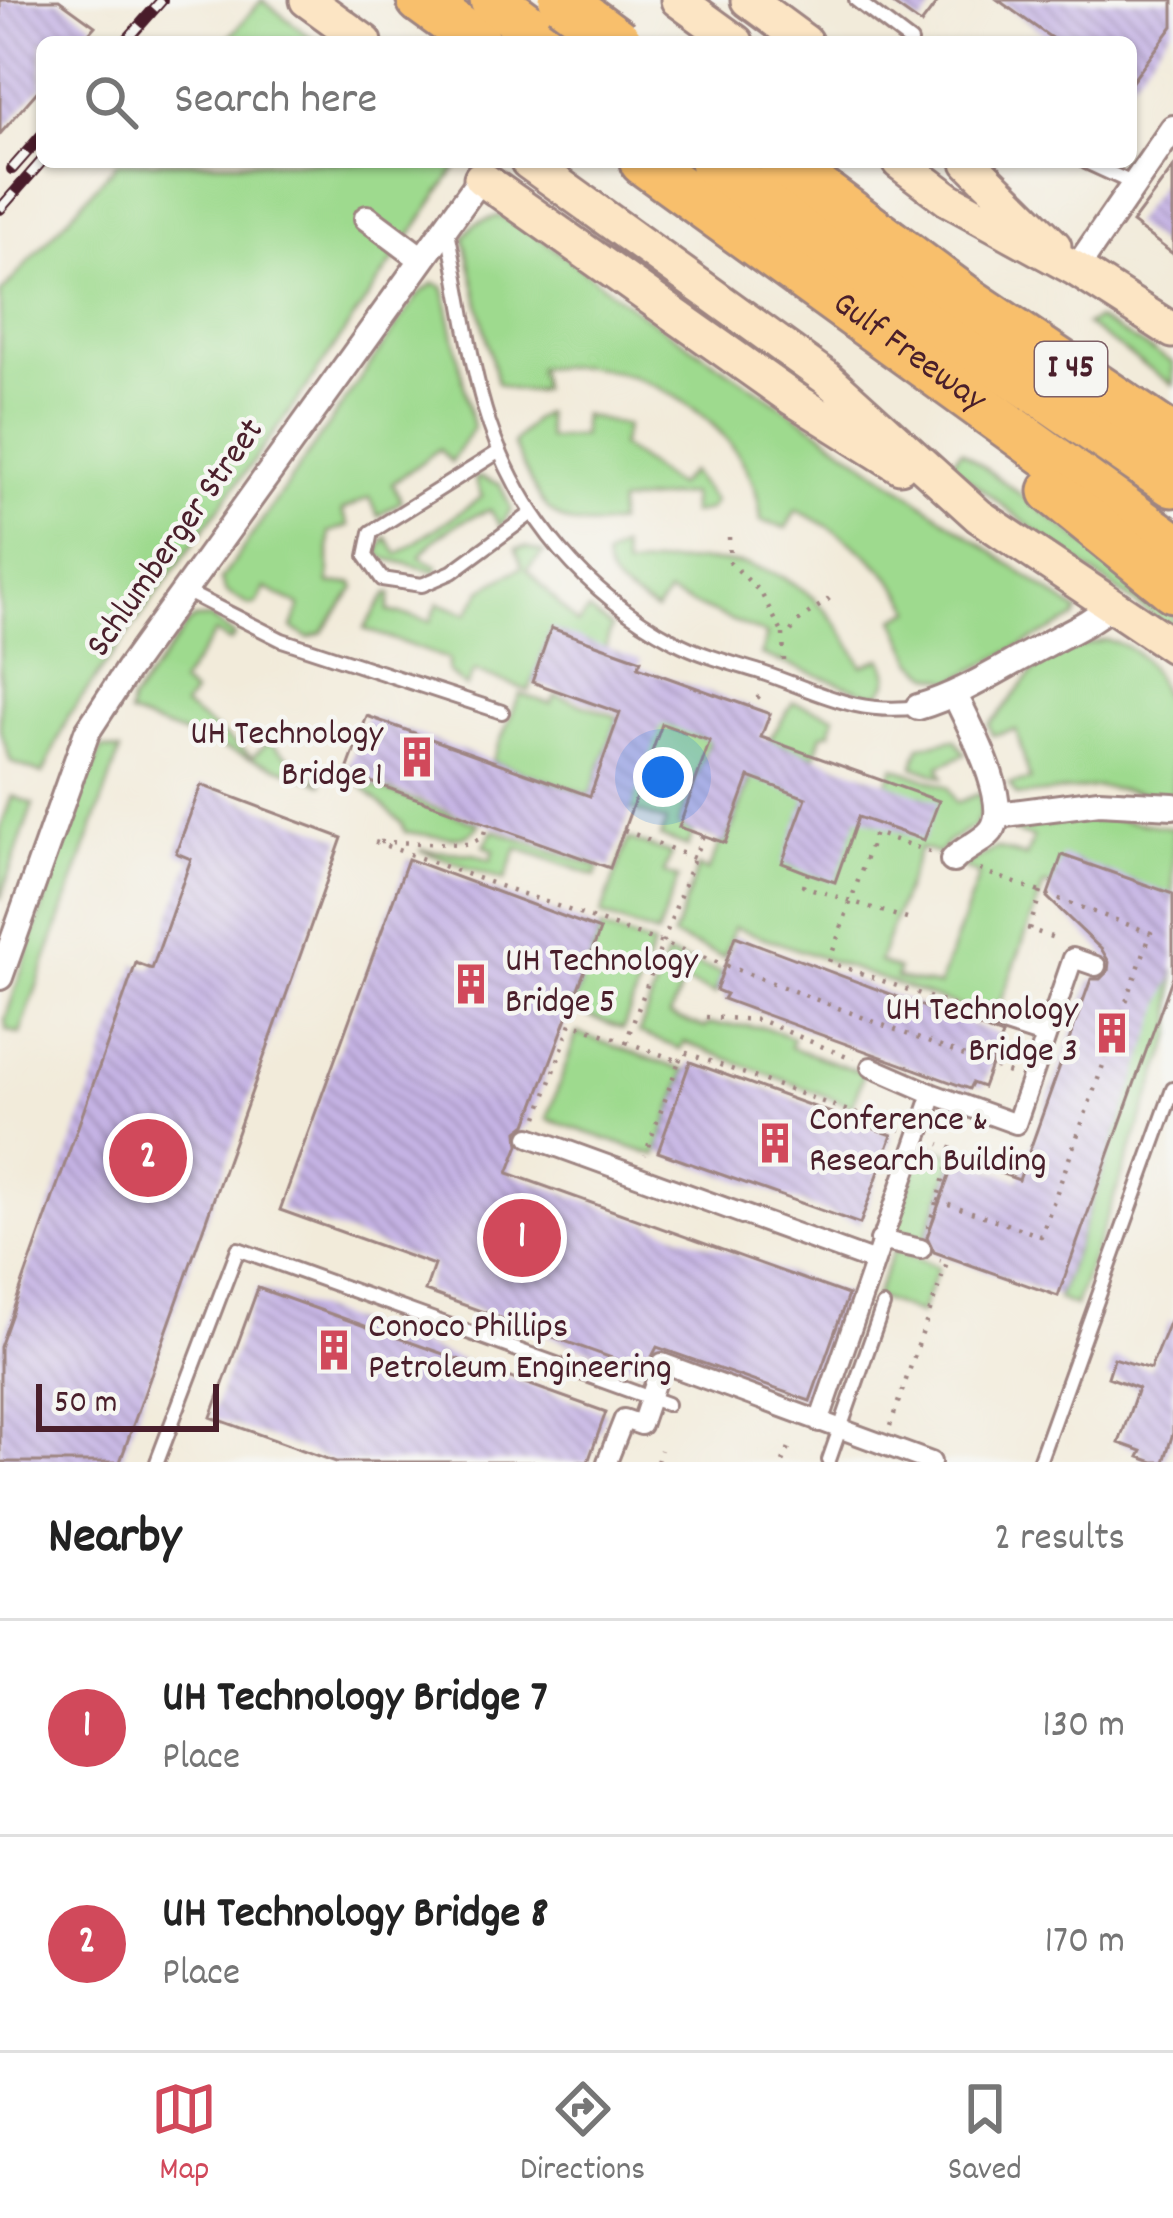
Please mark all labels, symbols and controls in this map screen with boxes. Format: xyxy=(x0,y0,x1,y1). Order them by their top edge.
search box xyxy=(36,36,1137,168)
icon: search xyxy=(78,69,144,135)
text: Search here xyxy=(174,70,377,134)
street label: Gulf Freeway xyxy=(820,280,997,428)
road number: I 45 xyxy=(1035,342,1107,396)
street label: Schlumberger Street xyxy=(75,409,279,669)
place label: UH Technology Bridge 1 xyxy=(190,710,384,803)
building icon: UH Technology Bridge 1 xyxy=(394,734,440,780)
your location xyxy=(633,747,693,807)
place label: UH Technology Bridge 5 xyxy=(505,937,699,1030)
building icon: UH Technology Bridge 5 xyxy=(448,961,494,1007)
place label: UH Technology Bridge 3 xyxy=(885,986,1079,1079)
building icon: UH Technology Bridge 3 xyxy=(1089,1010,1135,1056)
place label: Conference & Research Building xyxy=(809,1096,1046,1189)
pin: 2 xyxy=(109,1113,187,1203)
building icon: Conference & Research Building xyxy=(752,1120,798,1166)
pin: 1 xyxy=(483,1193,561,1283)
place label: Conoco Phillips Petroleum Engineering xyxy=(368,1303,672,1396)
building icon: Conoco Phillips Petroleum Engineering xyxy=(311,1327,357,1373)
scale bar xyxy=(36,1378,219,1431)
text: 50 m xyxy=(54,1381,118,1428)
text: Nearby xyxy=(48,1504,181,1576)
text: 2 results xyxy=(994,1513,1125,1568)
text: UH Technology Bridge 7 xyxy=(162,1668,548,1732)
text: 1 xyxy=(83,1700,91,1755)
text: 130 m xyxy=(1042,1700,1125,1755)
text: Place xyxy=(162,1732,240,1787)
text: UH Technology Bridge 8 xyxy=(162,1884,549,1948)
text: 2 xyxy=(78,1916,96,1971)
text: 170 m xyxy=(1045,1916,1125,1971)
text: Place xyxy=(162,1948,240,2003)
tab: Map xyxy=(151,2076,217,2195)
tab: Directions xyxy=(520,2076,645,2195)
tab: Saved xyxy=(948,2076,1022,2195)

